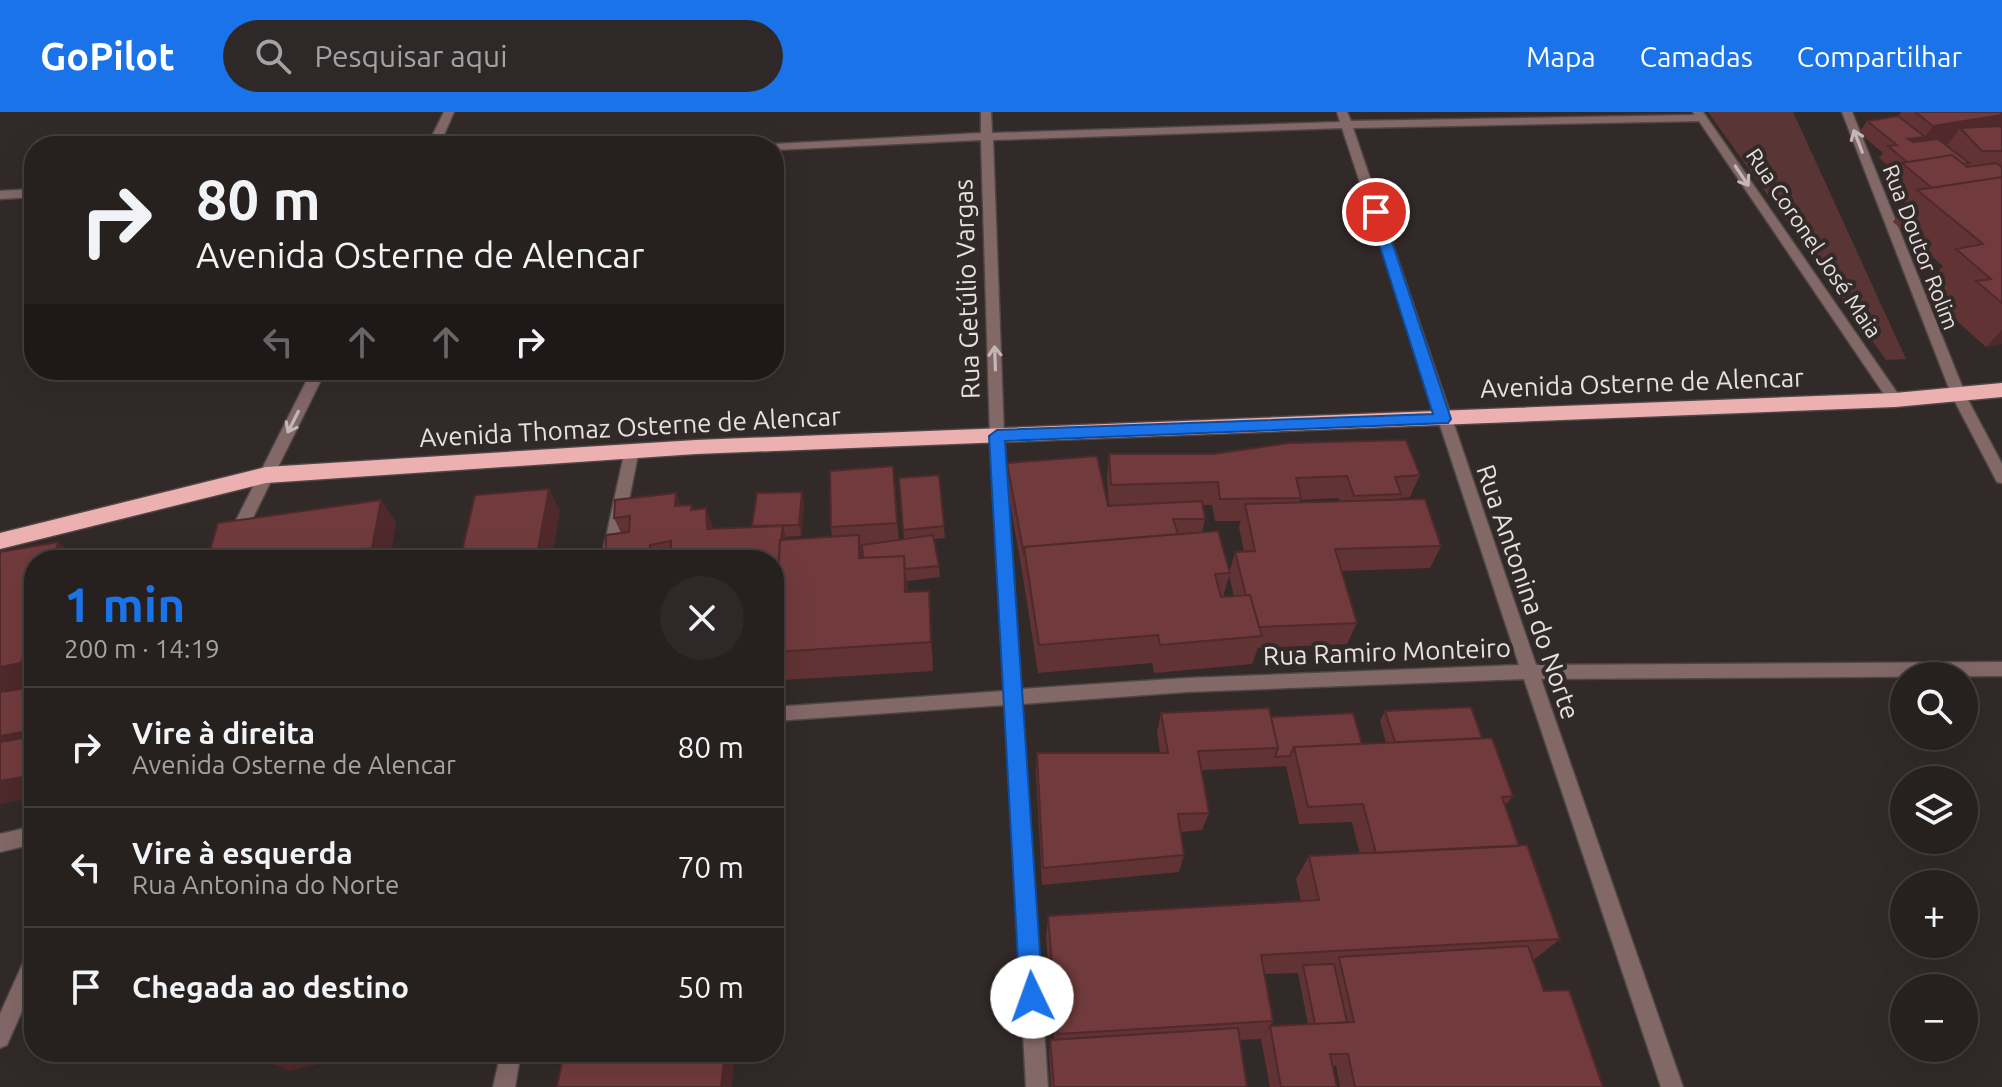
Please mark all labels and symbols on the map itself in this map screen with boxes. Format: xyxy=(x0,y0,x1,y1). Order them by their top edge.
one-way arrow xyxy=(1850,129,1865,154)
street label: Rua Coronel José Maia xyxy=(1742,143,1887,342)
street label: Rua Doutor Rolim xyxy=(1878,161,1965,333)
one-way arrow xyxy=(1734,165,1750,187)
street label: Rua Getúlio Vargas xyxy=(948,178,985,400)
pin xyxy=(1342,178,1410,246)
one-way arrow xyxy=(987,345,1002,372)
street label: Avenida Osterne de Alencar xyxy=(1480,362,1804,403)
street label: Avenida Thomaz Osterne de Alencar xyxy=(418,401,842,452)
one-way arrow xyxy=(284,410,300,434)
street label: Rua Antonina do Norte xyxy=(1471,461,1586,723)
street label: Rua Ramiro Monteiro xyxy=(1262,633,1511,670)
position arrow xyxy=(990,955,1074,1039)

